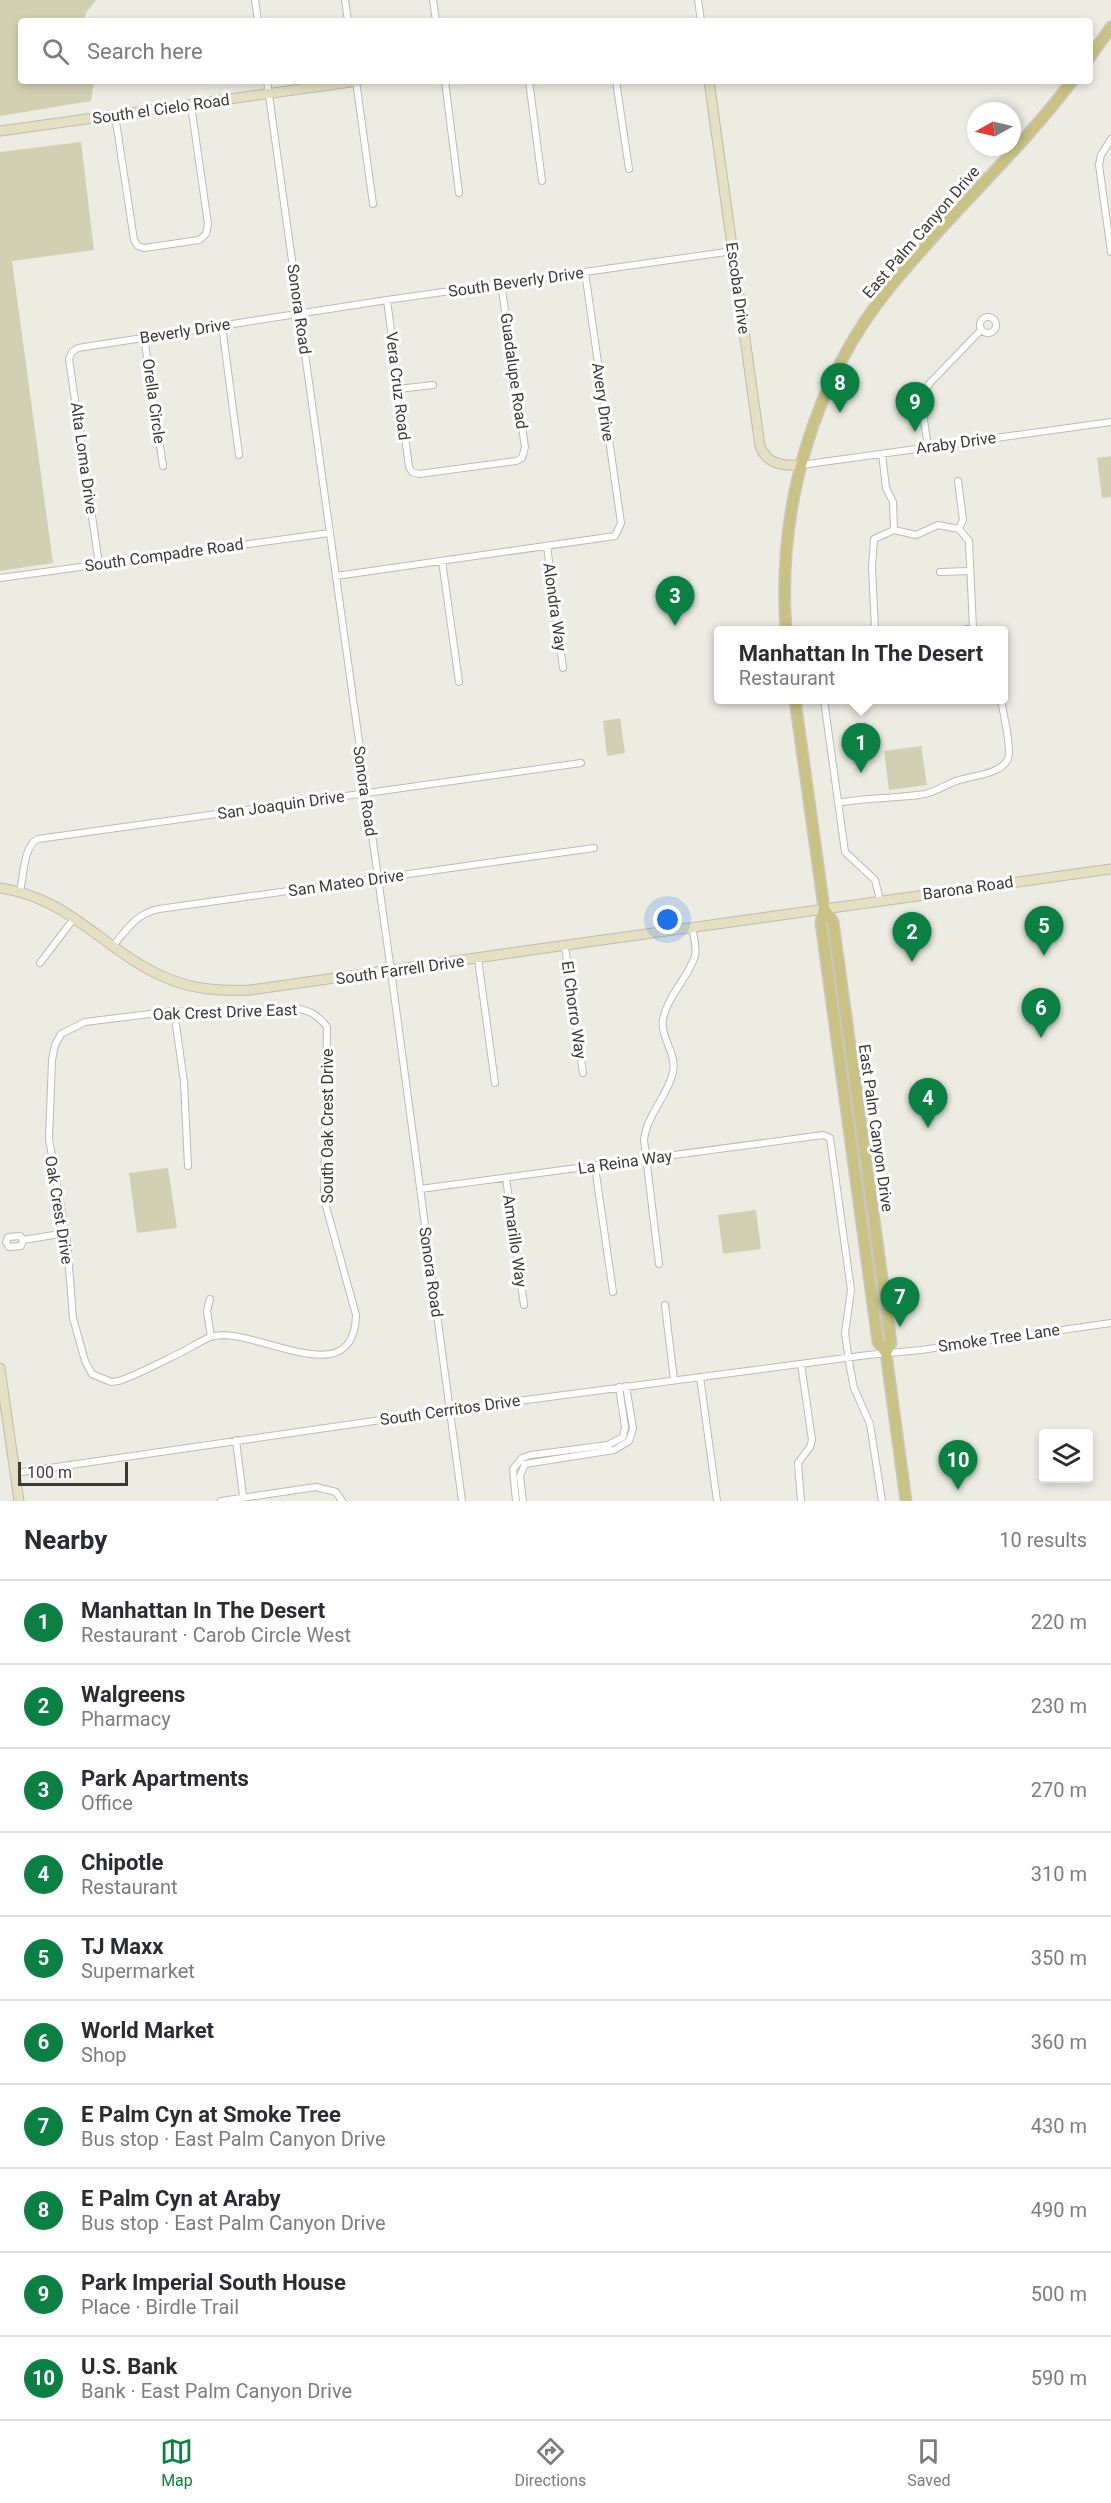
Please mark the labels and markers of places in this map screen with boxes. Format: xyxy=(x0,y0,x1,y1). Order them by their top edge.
pin: 8 xyxy=(820,364,860,413)
pin: 9 xyxy=(896,382,934,432)
pin: 3 xyxy=(656,576,694,626)
pin: 1 xyxy=(842,724,880,773)
pin: 5 xyxy=(1024,906,1064,956)
pin: 2 xyxy=(892,912,932,962)
pin: 6 xyxy=(1022,988,1060,1038)
pin: 4 xyxy=(908,1078,948,1128)
pin: 7 xyxy=(880,1278,920,1327)
pin: 10 xyxy=(938,1440,978,1490)

